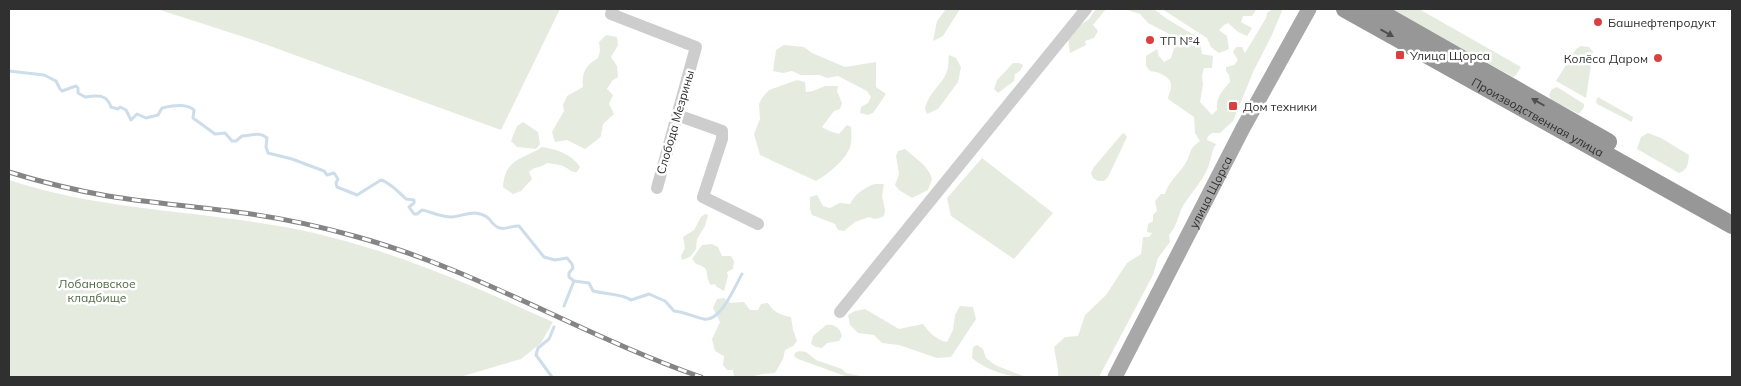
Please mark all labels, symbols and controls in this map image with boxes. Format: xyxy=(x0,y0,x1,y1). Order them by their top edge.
place label: Башнефтепродукт xyxy=(1608,15,1717,30)
marker: Башнефтепродукт xyxy=(1592,16,1604,28)
one-way arrow xyxy=(1381,28,1394,37)
place label: ТП №4 xyxy=(1160,33,1200,48)
marker: ТП №4 xyxy=(1144,34,1156,46)
place label: Улица Щорса xyxy=(1409,48,1490,63)
marker: Улица Щорса xyxy=(1394,49,1406,61)
place label: Колёса Даром xyxy=(1564,51,1648,66)
marker: Колёса Даром xyxy=(1652,52,1664,64)
street label: Слобода Мезрины xyxy=(653,68,697,176)
street label: Производственная улица xyxy=(1469,74,1607,160)
one-way arrow xyxy=(1531,98,1545,106)
place label: Дом техники xyxy=(1243,99,1317,114)
marker: Дом техники xyxy=(1227,100,1239,112)
street label: улица Щорса xyxy=(1185,153,1235,231)
park label: Лобановское кладбище xyxy=(58,276,136,305)

